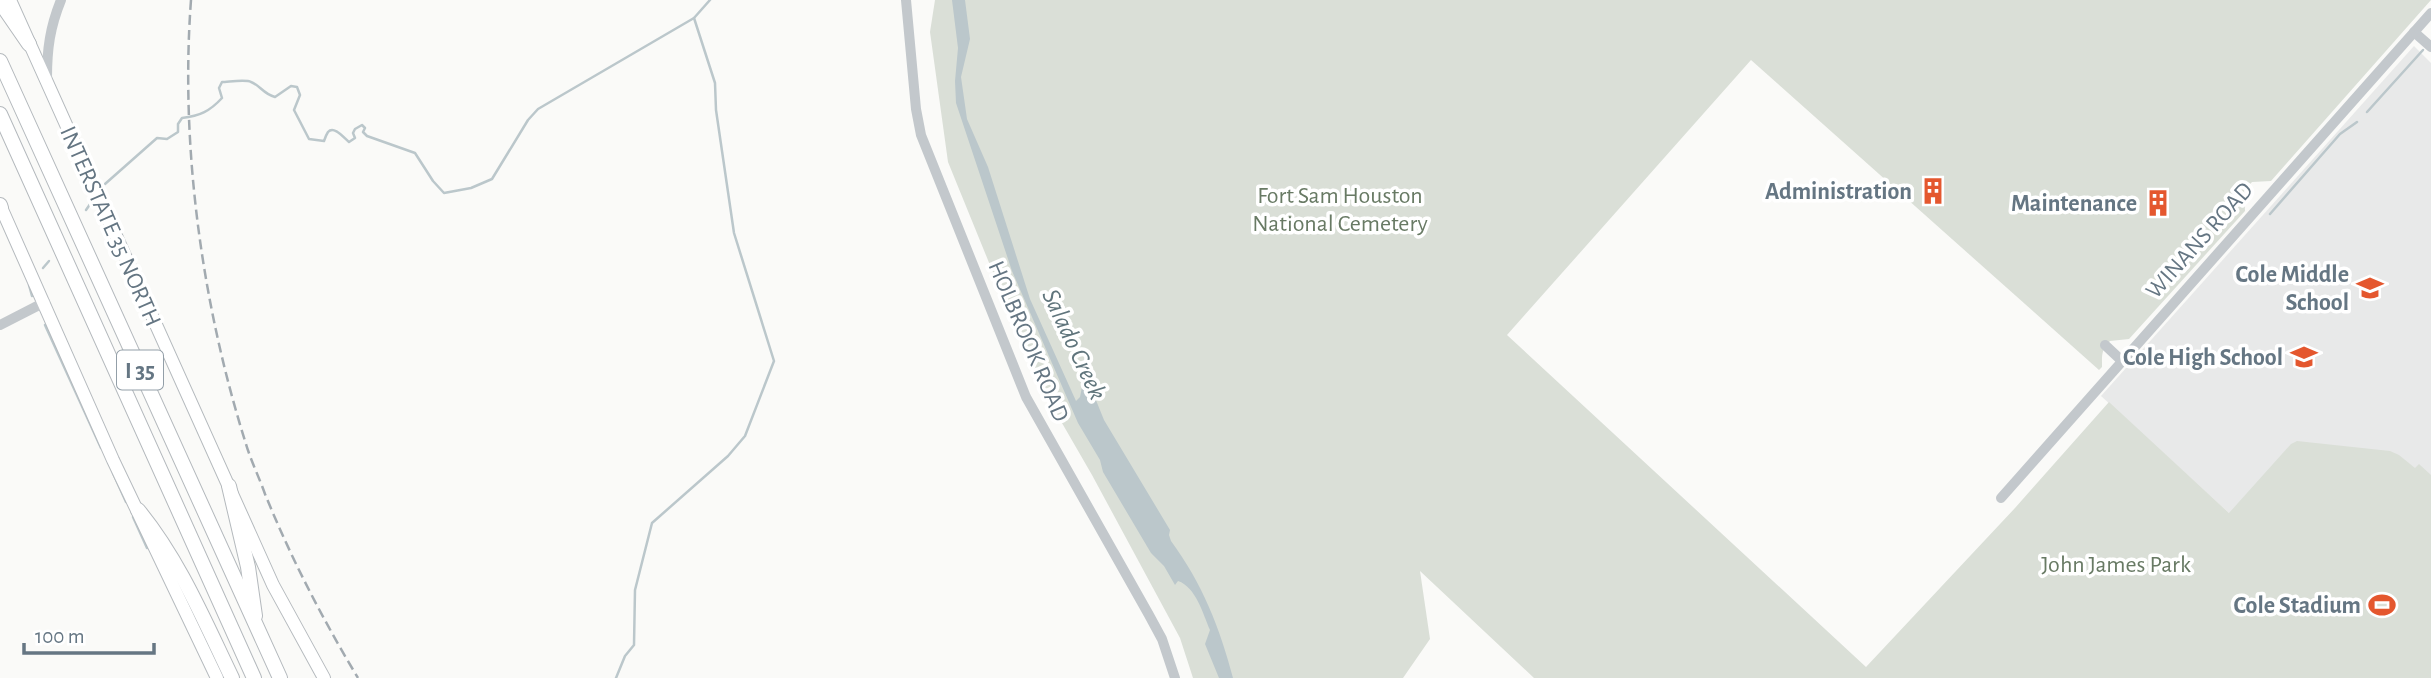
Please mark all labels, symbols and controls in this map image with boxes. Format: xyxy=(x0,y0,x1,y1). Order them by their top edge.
street label: INTERSTATE 35 NORTH xyxy=(55,123,165,330)
building icon: Administration xyxy=(1918,176,1948,206)
street label: WINANS ROAD xyxy=(2142,178,2258,303)
place label: Administration xyxy=(1765,180,1912,204)
park label: Fort Sam Houston National Cemetery xyxy=(1252,184,1428,236)
building icon: Maintenance xyxy=(2143,188,2173,218)
place label: Maintenance xyxy=(2011,192,2137,216)
street label: HOLBROOK ROAD xyxy=(983,257,1073,425)
place label: Cole Middle School xyxy=(2236,263,2349,315)
school or university icon: Cole Middle School xyxy=(2355,273,2385,303)
water label: Salado Creek xyxy=(1037,285,1111,404)
school or university icon: Cole High School xyxy=(2289,342,2319,372)
place label: Cole High School xyxy=(2123,346,2283,370)
road number: I 35 xyxy=(117,350,163,390)
park label: John James Park xyxy=(2041,553,2191,577)
sports icon: Cole Stadium xyxy=(2367,590,2397,620)
place label: Cole Stadium xyxy=(2234,594,2361,618)
scale bar xyxy=(24,612,154,656)
text: 100 m xyxy=(35,626,85,647)

